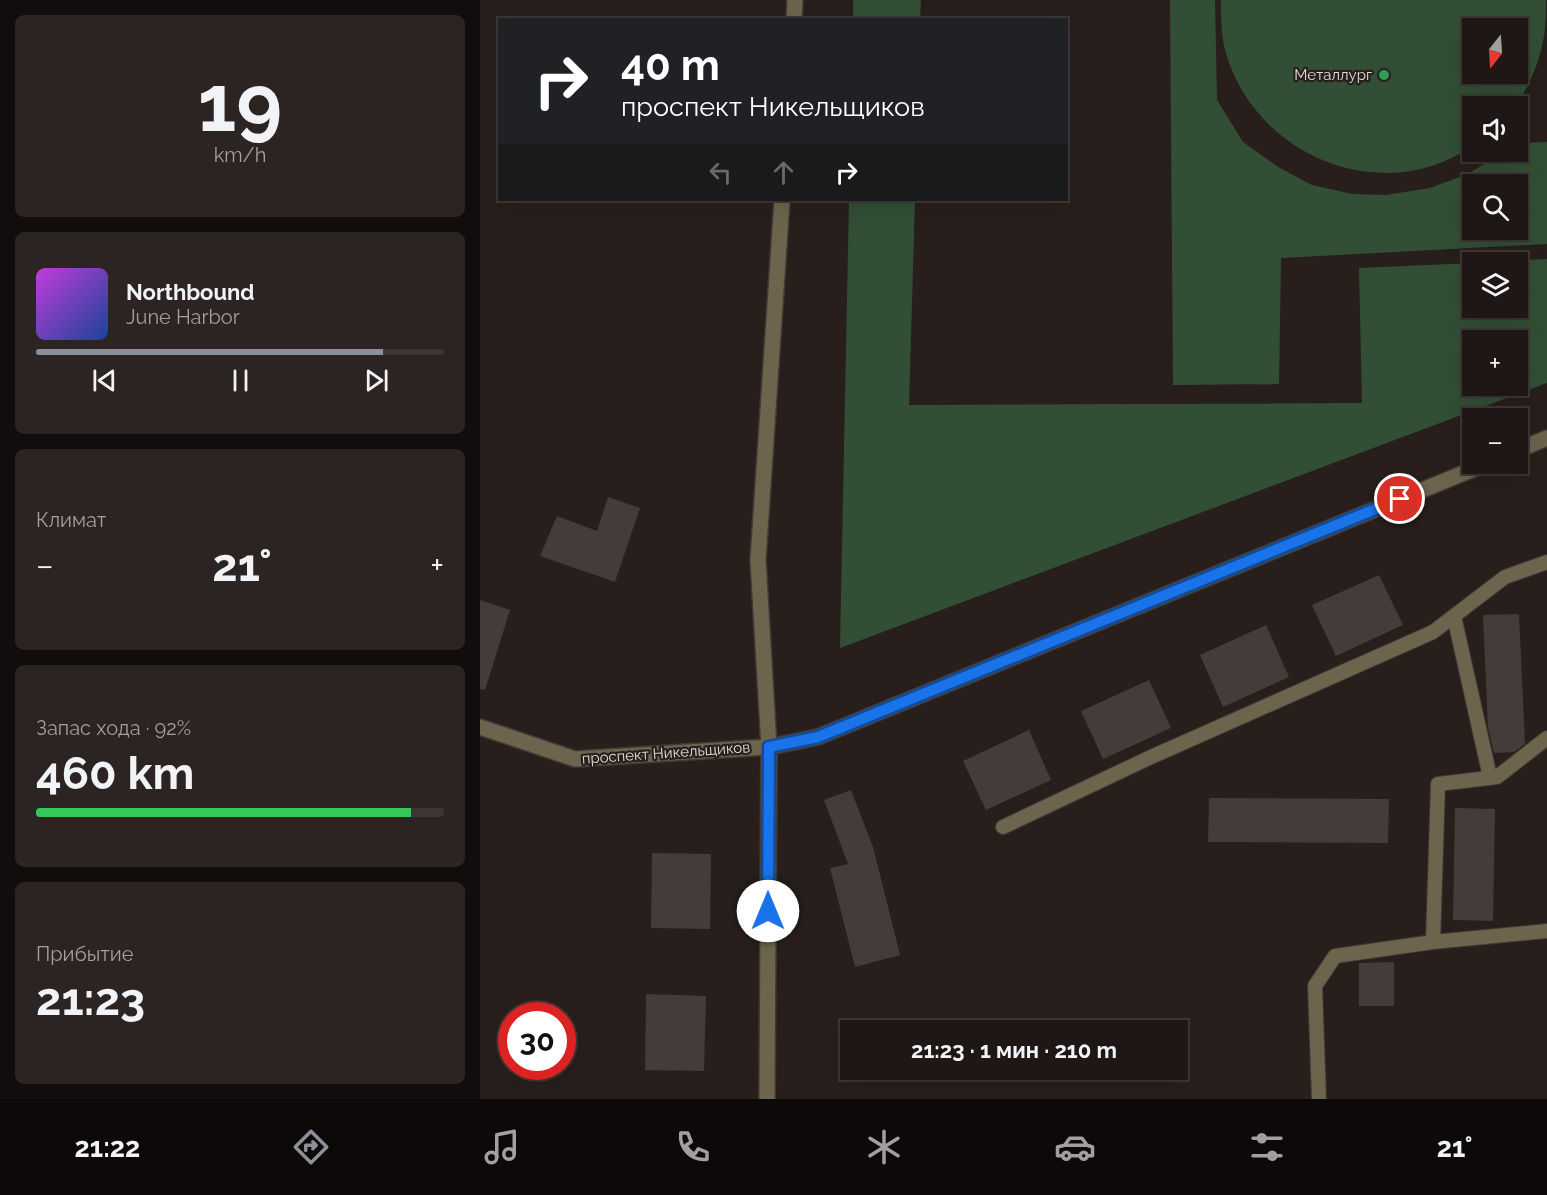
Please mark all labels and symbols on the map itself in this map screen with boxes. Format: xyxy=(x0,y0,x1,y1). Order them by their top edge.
north arrow xyxy=(1462,18,1528,84)
place label: Металлург xyxy=(1294,66,1372,84)
marker: Металлург xyxy=(1377,68,1391,82)
pin xyxy=(1374,473,1425,524)
street label: проспект Никельщиков xyxy=(581,738,751,768)
position arrow xyxy=(736,879,800,943)
speed limit sign: 30 xyxy=(498,1002,576,1080)

